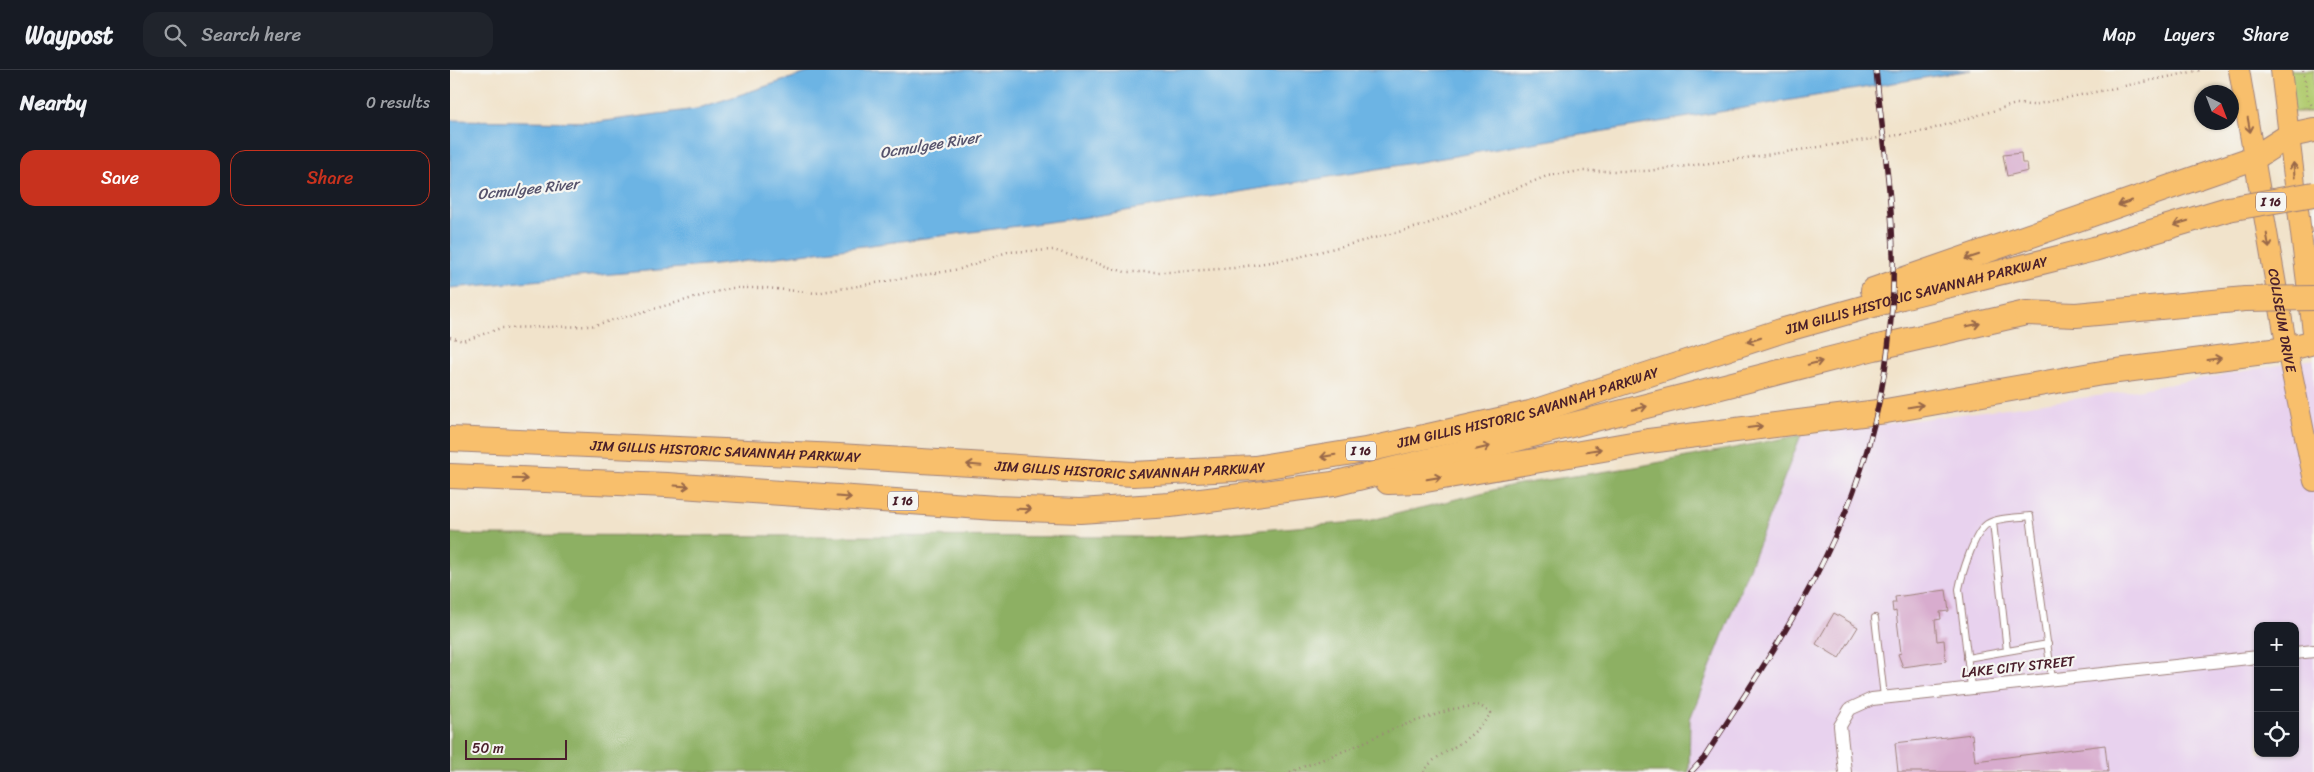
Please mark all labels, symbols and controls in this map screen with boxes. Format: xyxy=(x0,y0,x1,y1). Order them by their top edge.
search box xyxy=(143,12,493,57)
text: Waypost xyxy=(25,14,113,56)
text: Search here xyxy=(201,18,301,51)
text: Map xyxy=(2103,19,2136,51)
text: Layers xyxy=(2164,19,2215,51)
text: Share xyxy=(2243,19,2289,51)
icon: search xyxy=(161,21,189,49)
text: Nearby xyxy=(20,84,86,122)
north arrow xyxy=(2194,85,2239,130)
text: 0 results xyxy=(366,88,430,117)
one-way arrow xyxy=(2244,117,2254,133)
water label: Ocmulgee River xyxy=(878,124,985,166)
button: Save xyxy=(20,150,220,206)
button: Share xyxy=(230,150,430,206)
one-way arrow xyxy=(2289,162,2298,178)
water label: Ocmulgee River xyxy=(476,170,583,207)
road number: I 16 xyxy=(2256,192,2286,212)
one-way arrow xyxy=(2118,199,2134,208)
one-way arrow xyxy=(2173,219,2189,229)
one-way arrow xyxy=(2264,232,2274,248)
street label: JIM GILLIS HISTORIC SAVANNAH PARKWAY xyxy=(1781,248,2051,342)
one-way arrow xyxy=(1964,252,1980,262)
street label: COLISEUM DRIVE xyxy=(2261,266,2304,376)
one-way arrow xyxy=(1964,320,1980,329)
one-way arrow xyxy=(1747,336,1763,345)
one-way arrow xyxy=(2205,354,2221,364)
one-way arrow xyxy=(1806,358,1822,367)
street label: JIM GILLIS HISTORIC SAVANNAH PARKWAY xyxy=(1393,359,1662,455)
one-way arrow xyxy=(1908,400,1924,410)
one-way arrow xyxy=(1632,402,1648,412)
one-way arrow xyxy=(1747,422,1763,432)
street label: JIM GILLIS HISTORIC SAVANNAH PARKWAY xyxy=(589,433,862,470)
road number: I 16 xyxy=(1346,442,1376,461)
one-way arrow xyxy=(1475,443,1491,452)
one-way arrow xyxy=(1586,445,1602,455)
one-way arrow xyxy=(1320,451,1336,461)
street label: JIM GILLIS HISTORIC SAVANNAH PARKWAY xyxy=(993,453,1268,487)
one-way arrow xyxy=(967,460,983,470)
one-way arrow xyxy=(1426,473,1442,483)
one-way arrow xyxy=(512,474,528,484)
one-way arrow xyxy=(674,481,690,491)
road number: I 16 xyxy=(888,492,918,511)
one-way arrow xyxy=(836,493,852,502)
one-way arrow xyxy=(1016,504,1032,514)
map controls xyxy=(2254,622,2299,757)
button: + xyxy=(2254,622,2299,667)
street label: LAKE CITY STREET xyxy=(1960,649,2077,685)
button: − xyxy=(2254,667,2299,712)
button: locate xyxy=(2254,712,2299,757)
text: 50 m xyxy=(472,736,504,761)
scale bar xyxy=(465,737,568,760)

